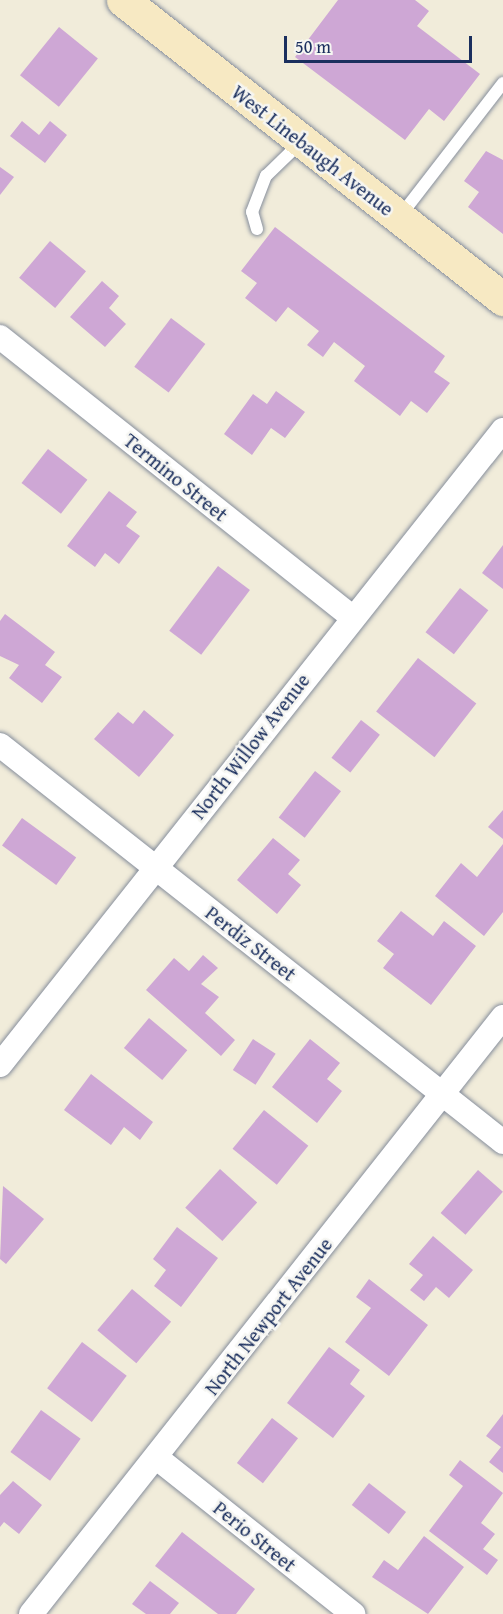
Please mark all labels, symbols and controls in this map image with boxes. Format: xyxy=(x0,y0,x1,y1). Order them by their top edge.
scale bar xyxy=(287,24,474,62)
text: 50 m xyxy=(295,33,331,60)
street label: West Linebaugh Avenue xyxy=(227,79,399,221)
street label: Termino Street xyxy=(119,428,233,526)
street label: North Willow Avenue xyxy=(186,668,314,824)
street label: Perdiz Street xyxy=(201,900,301,986)
street label: North Newport Avenue xyxy=(199,1233,337,1399)
street label: Perio Street xyxy=(209,1495,301,1577)

